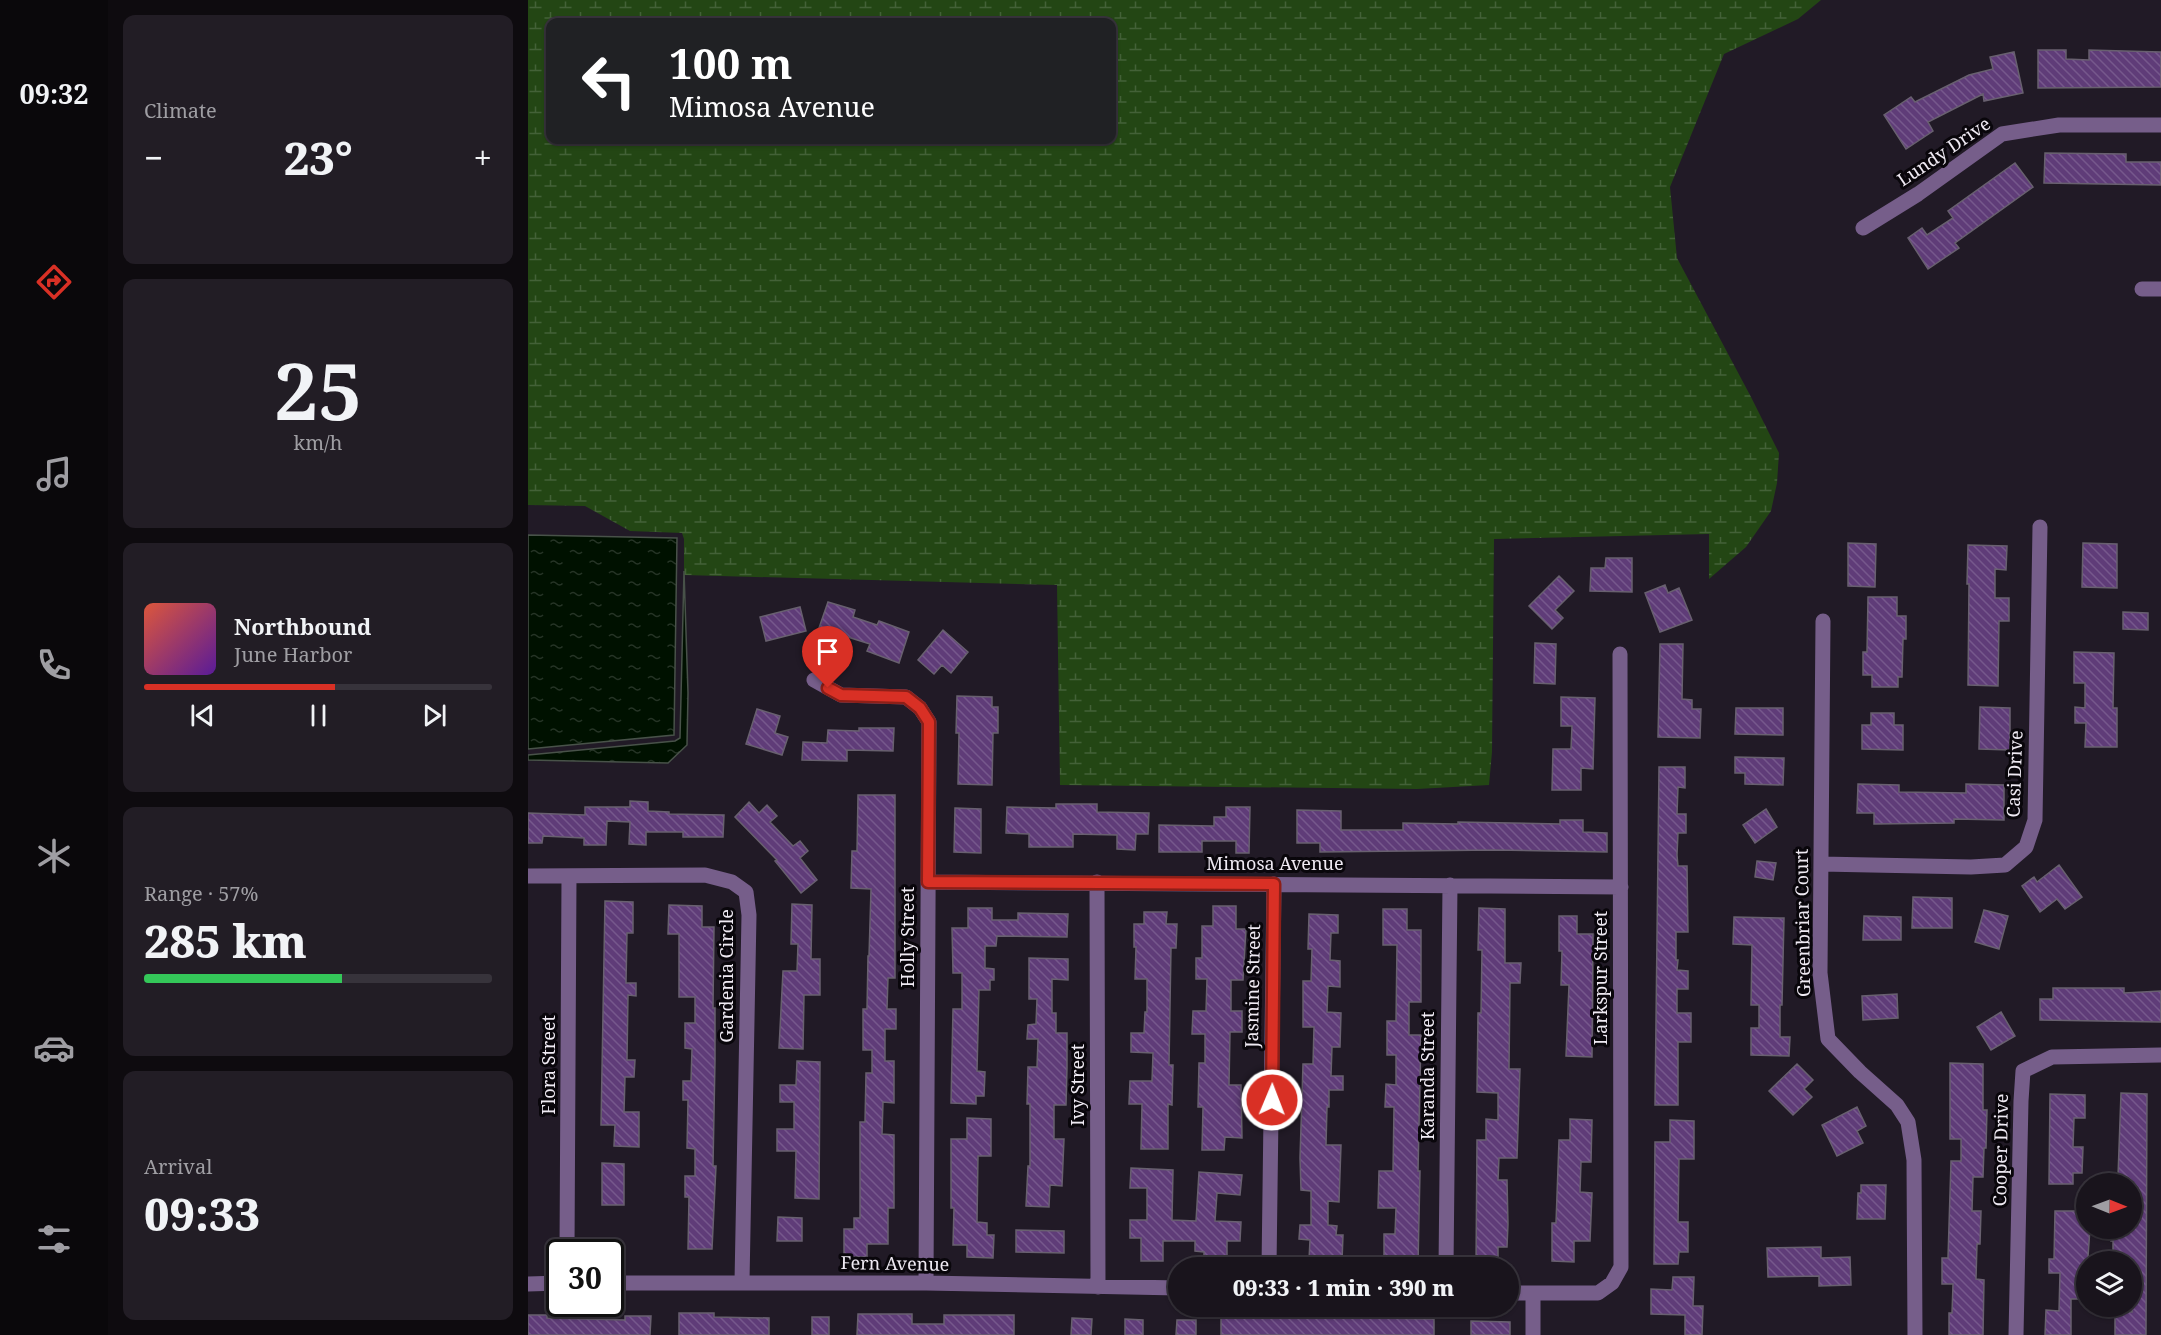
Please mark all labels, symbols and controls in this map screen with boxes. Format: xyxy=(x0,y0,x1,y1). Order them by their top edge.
text: 100 m xyxy=(669,34,793,91)
icon: left xyxy=(570,42,648,120)
text: 09:32 xyxy=(19,75,89,112)
text: Mimosa Avenue xyxy=(669,88,875,125)
text: Climate xyxy=(144,97,217,124)
street label: Lundy Drive xyxy=(1892,111,1995,191)
text: 23° xyxy=(284,127,353,188)
text: − xyxy=(144,135,163,180)
text: + xyxy=(474,135,492,180)
icon: directions xyxy=(33,261,75,303)
text: 25 xyxy=(274,337,362,443)
text: km/h xyxy=(293,429,343,456)
icon: music xyxy=(33,453,75,495)
text: Northbound xyxy=(234,611,371,641)
pin xyxy=(802,626,853,688)
icon: arrive xyxy=(811,635,844,668)
text: June Harbor xyxy=(234,641,352,668)
icon: phone xyxy=(33,644,75,686)
icon: previous xyxy=(186,699,219,732)
icon: pause xyxy=(302,699,335,732)
icon: next xyxy=(418,699,451,732)
street label: Casi Drive xyxy=(2000,730,2028,818)
icon: climate xyxy=(33,835,75,877)
street label: Greenbriar Court xyxy=(1789,849,1815,997)
street label: Mimosa Avenue xyxy=(1206,851,1344,875)
text: Range · 57% xyxy=(144,880,258,907)
street label: Holly Street xyxy=(895,887,919,987)
street label: Gardenia Circle xyxy=(714,909,738,1043)
text: 285 km xyxy=(144,910,307,971)
street label: Larkspur Street xyxy=(1588,911,1612,1045)
street label: Jasmine Street xyxy=(1239,924,1265,1049)
street label: Karanda Street xyxy=(1415,1012,1439,1140)
street label: Flora Street xyxy=(536,1015,560,1115)
icon: car xyxy=(33,1027,75,1069)
street label: Ivy Street xyxy=(1065,1044,1089,1126)
position arrow xyxy=(1240,1068,1304,1132)
street label: Cooper Drive xyxy=(1987,1093,2013,1207)
text: Arrival xyxy=(144,1153,212,1180)
north arrow xyxy=(2076,1173,2142,1239)
map controls xyxy=(2076,1173,2142,1317)
text: 09:33 xyxy=(144,1183,260,1244)
icon: filters xyxy=(33,1218,75,1260)
speed limit sign: 30 xyxy=(546,1239,624,1317)
street label: Fern Avenue xyxy=(840,1250,950,1276)
button: layers xyxy=(2076,1251,2142,1317)
text: 09:33 · 1 min · 390 m xyxy=(1233,1272,1454,1302)

